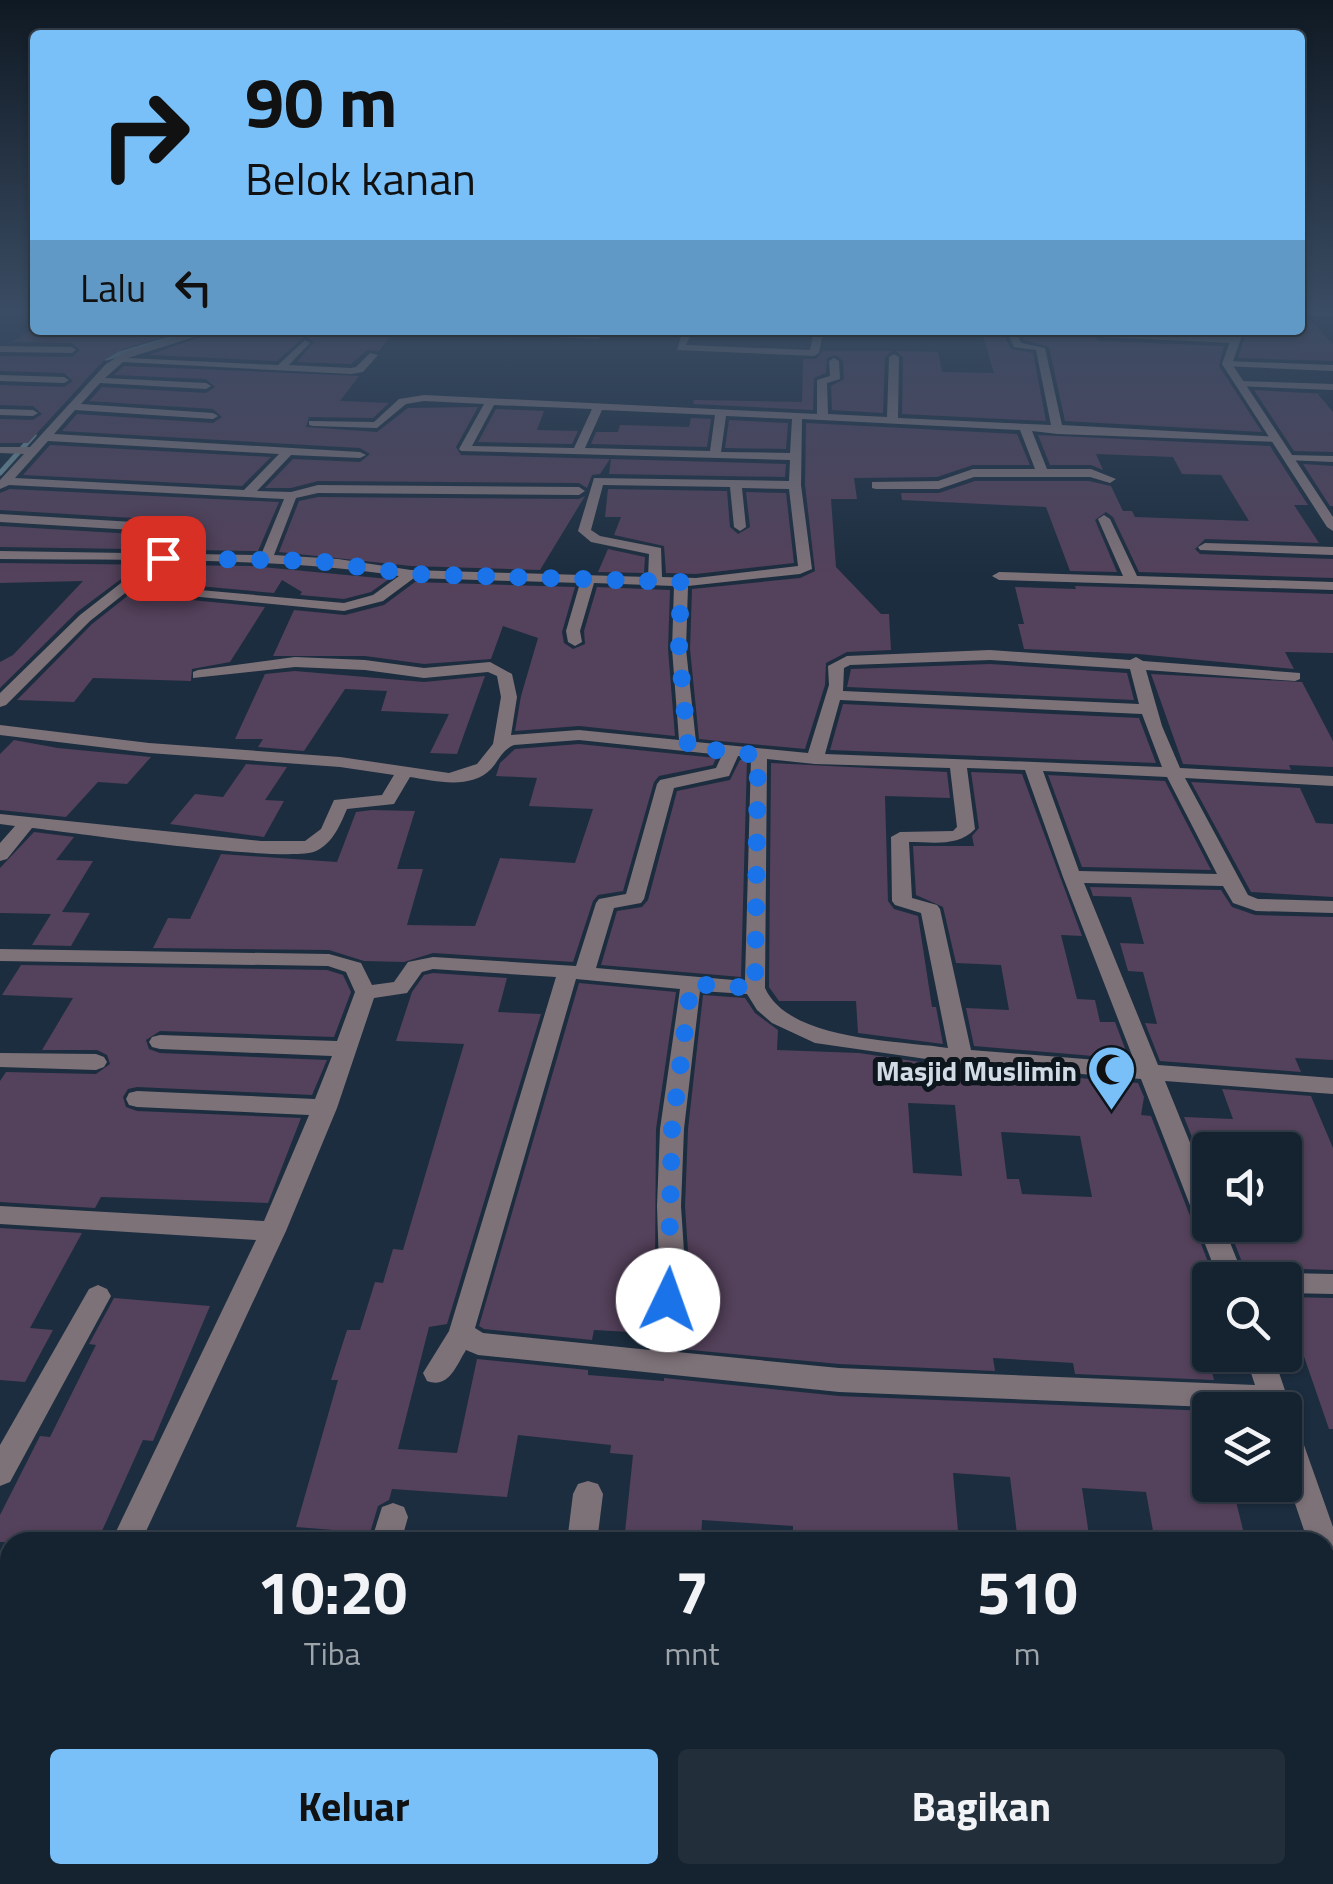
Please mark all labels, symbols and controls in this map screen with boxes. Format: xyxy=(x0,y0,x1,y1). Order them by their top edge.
text: 90 m xyxy=(245,48,398,154)
icon: right xyxy=(80,70,210,200)
text: Belok kanan xyxy=(245,144,476,212)
text: Lalu xyxy=(80,259,146,317)
icon: left xyxy=(166,260,221,315)
pin xyxy=(121,516,206,601)
icon: arrive xyxy=(136,531,191,586)
mosque icon: Masjid Muslimin xyxy=(1086,1044,1138,1112)
place label: Masjid Muslimin xyxy=(876,1049,1077,1092)
map controls xyxy=(1192,1132,1302,1502)
button: sound xyxy=(1192,1132,1302,1242)
position arrow xyxy=(616,1248,720,1352)
button: search xyxy=(1192,1262,1302,1372)
button: layers xyxy=(1192,1392,1302,1502)
text: 10:20 xyxy=(257,1546,407,1637)
text: 7 xyxy=(675,1546,709,1637)
text: 510 xyxy=(977,1546,1078,1637)
text: Tiba xyxy=(304,1629,361,1677)
text: mnt xyxy=(664,1629,720,1677)
text: m xyxy=(1014,1629,1041,1677)
button: Keluar xyxy=(50,1749,658,1864)
button: Bagikan xyxy=(678,1749,1285,1864)

